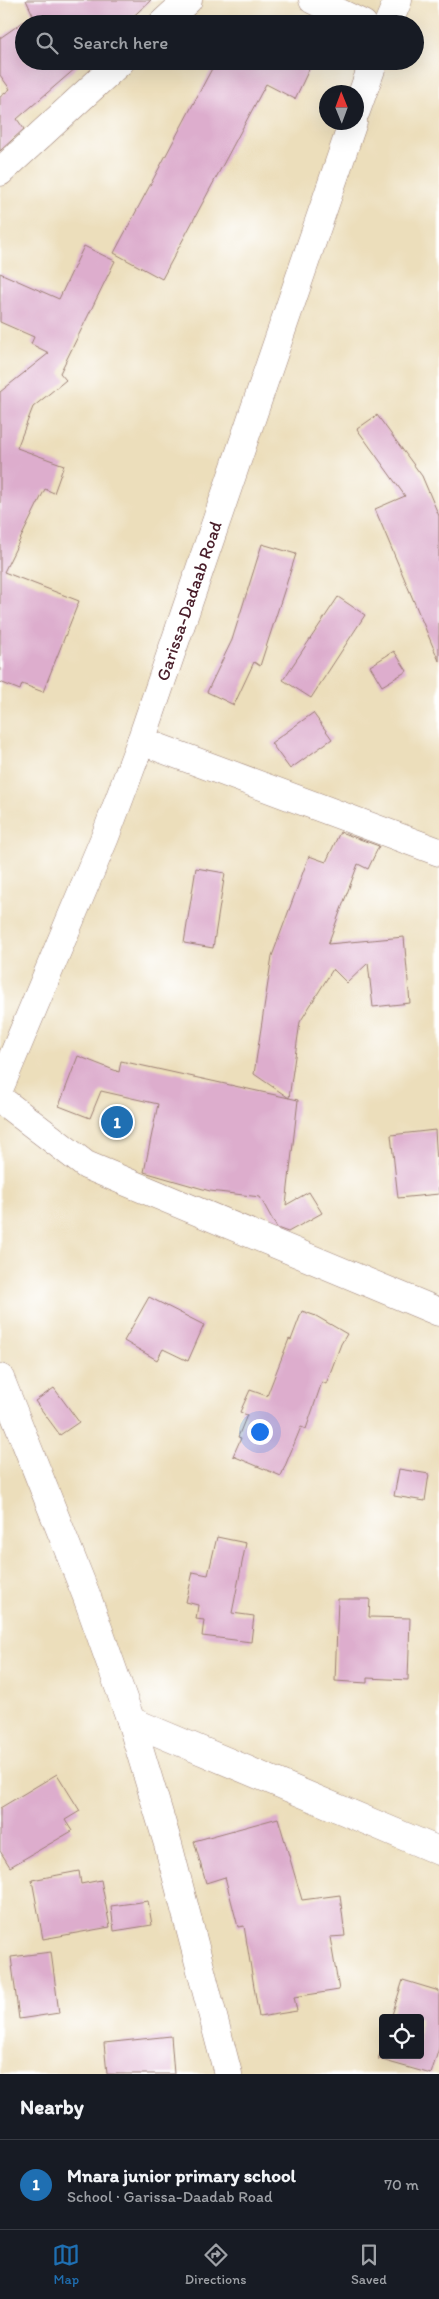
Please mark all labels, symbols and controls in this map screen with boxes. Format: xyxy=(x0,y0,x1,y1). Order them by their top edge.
search box xyxy=(15,15,424,70)
icon: search xyxy=(33,29,61,57)
text: Search here xyxy=(73,31,168,54)
north arrow xyxy=(319,85,364,130)
street label: Garissa-Dadaab Road xyxy=(151,518,227,684)
pin: 1 xyxy=(101,1103,133,1141)
your location xyxy=(247,1419,273,1445)
map controls xyxy=(379,2014,424,2059)
button: locate xyxy=(379,2014,424,2059)
text: Nearby xyxy=(20,2094,84,2119)
text: Mnara junior primary school xyxy=(67,2164,296,2187)
text: 1 xyxy=(32,2175,40,2194)
text: 70 m xyxy=(384,2175,419,2194)
text: School · Garissa-Daadab Road xyxy=(67,2187,273,2206)
tab: Map xyxy=(52,2241,80,2288)
tab: Directions xyxy=(185,2241,246,2288)
tab: Saved xyxy=(351,2241,387,2288)

